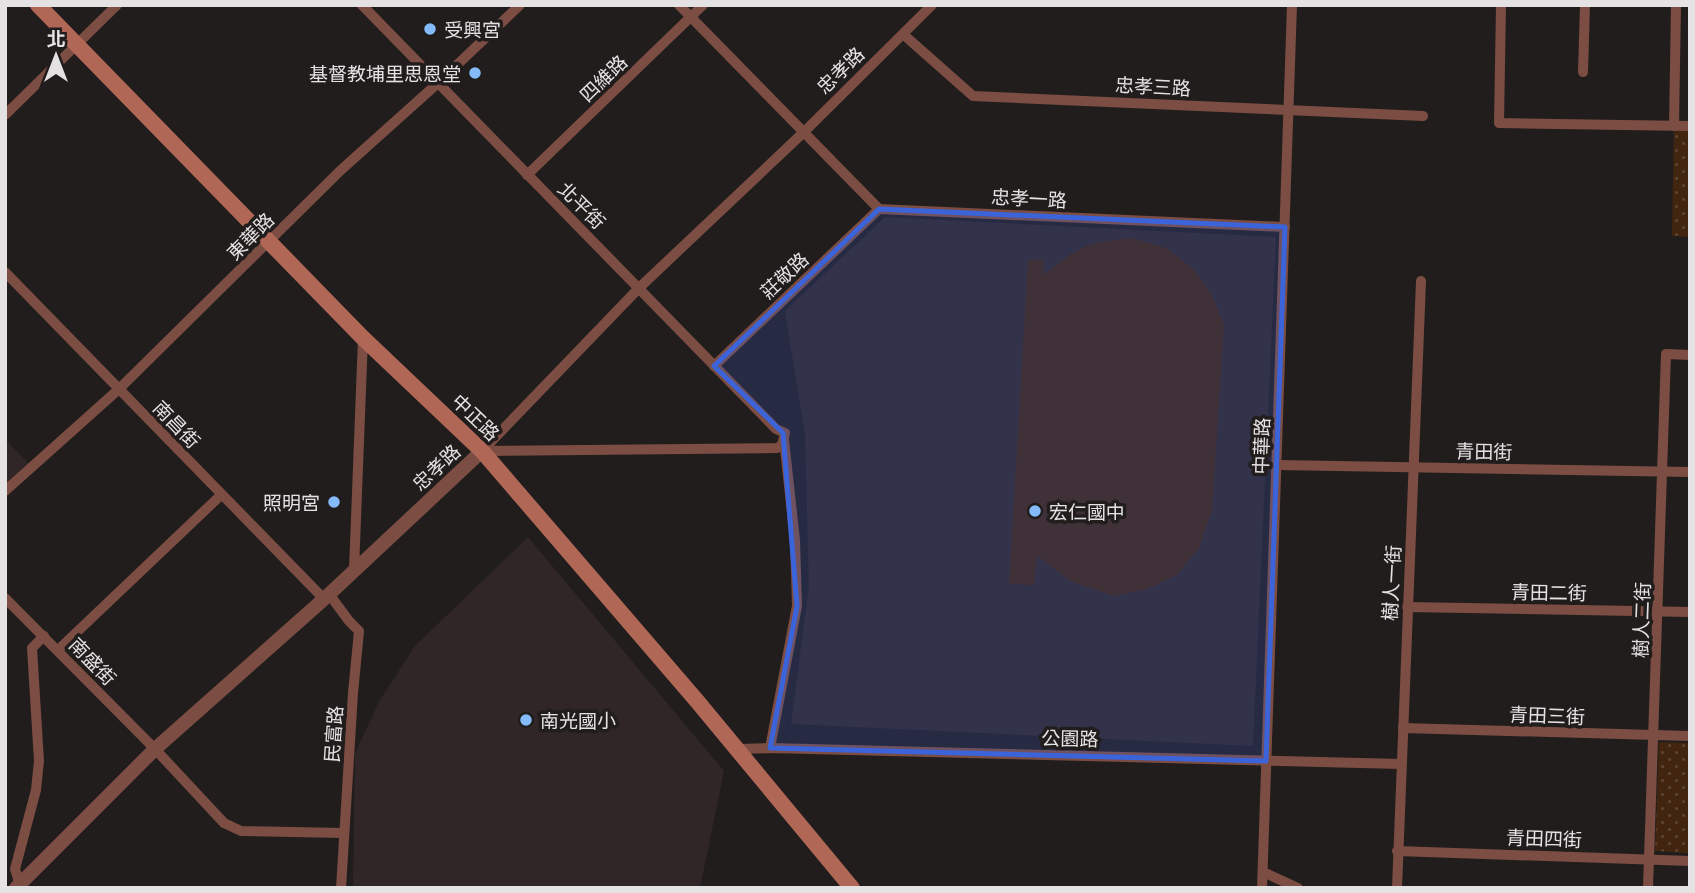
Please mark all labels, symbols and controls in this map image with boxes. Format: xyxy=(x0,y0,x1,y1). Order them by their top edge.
place label: 受興宮 xyxy=(444,17,501,42)
north arrow xyxy=(21,21,91,91)
marker: 受興宮 xyxy=(422,21,438,37)
text: 北 xyxy=(46,26,66,51)
street label: 忠孝路 xyxy=(811,41,869,99)
street label: 四維路 xyxy=(574,49,632,107)
place label: 基督教埔里思恩堂 xyxy=(309,61,461,86)
marker: 基督教埔里思恩堂 xyxy=(467,65,483,81)
street label: 忠孝三路 xyxy=(1114,72,1192,100)
street label: 北平街 xyxy=(553,176,611,234)
street label: 忠孝一路 xyxy=(990,184,1068,212)
street label: 東華路 xyxy=(221,207,279,265)
street label: 莊敬路 xyxy=(755,246,813,304)
street label: 中正路 xyxy=(447,388,505,446)
street label: 南昌街 xyxy=(148,395,206,453)
street label: 中華路 xyxy=(1248,417,1274,475)
street label: 忠孝路 xyxy=(407,438,465,496)
street label: 青田街 xyxy=(1455,438,1513,464)
place label: 照明宮 xyxy=(263,490,320,515)
marker: 照明宮 xyxy=(326,494,342,510)
place label: 宏仁國中 xyxy=(1049,499,1125,524)
marker: 宏仁國中 xyxy=(1027,503,1043,519)
street label: 樹人一街 xyxy=(1377,544,1405,622)
street label: 青田二街 xyxy=(1511,579,1587,605)
street label: 樹人二街 xyxy=(1627,582,1655,658)
street label: 南盛街 xyxy=(64,632,122,690)
street label: 青田三街 xyxy=(1509,701,1585,729)
street label: 民富路 xyxy=(319,705,347,763)
place label: 南光國小 xyxy=(540,708,616,733)
marker: 南光國小 xyxy=(518,712,534,728)
street label: 公園路 xyxy=(1041,725,1099,751)
street label: 青田四街 xyxy=(1506,824,1582,852)

